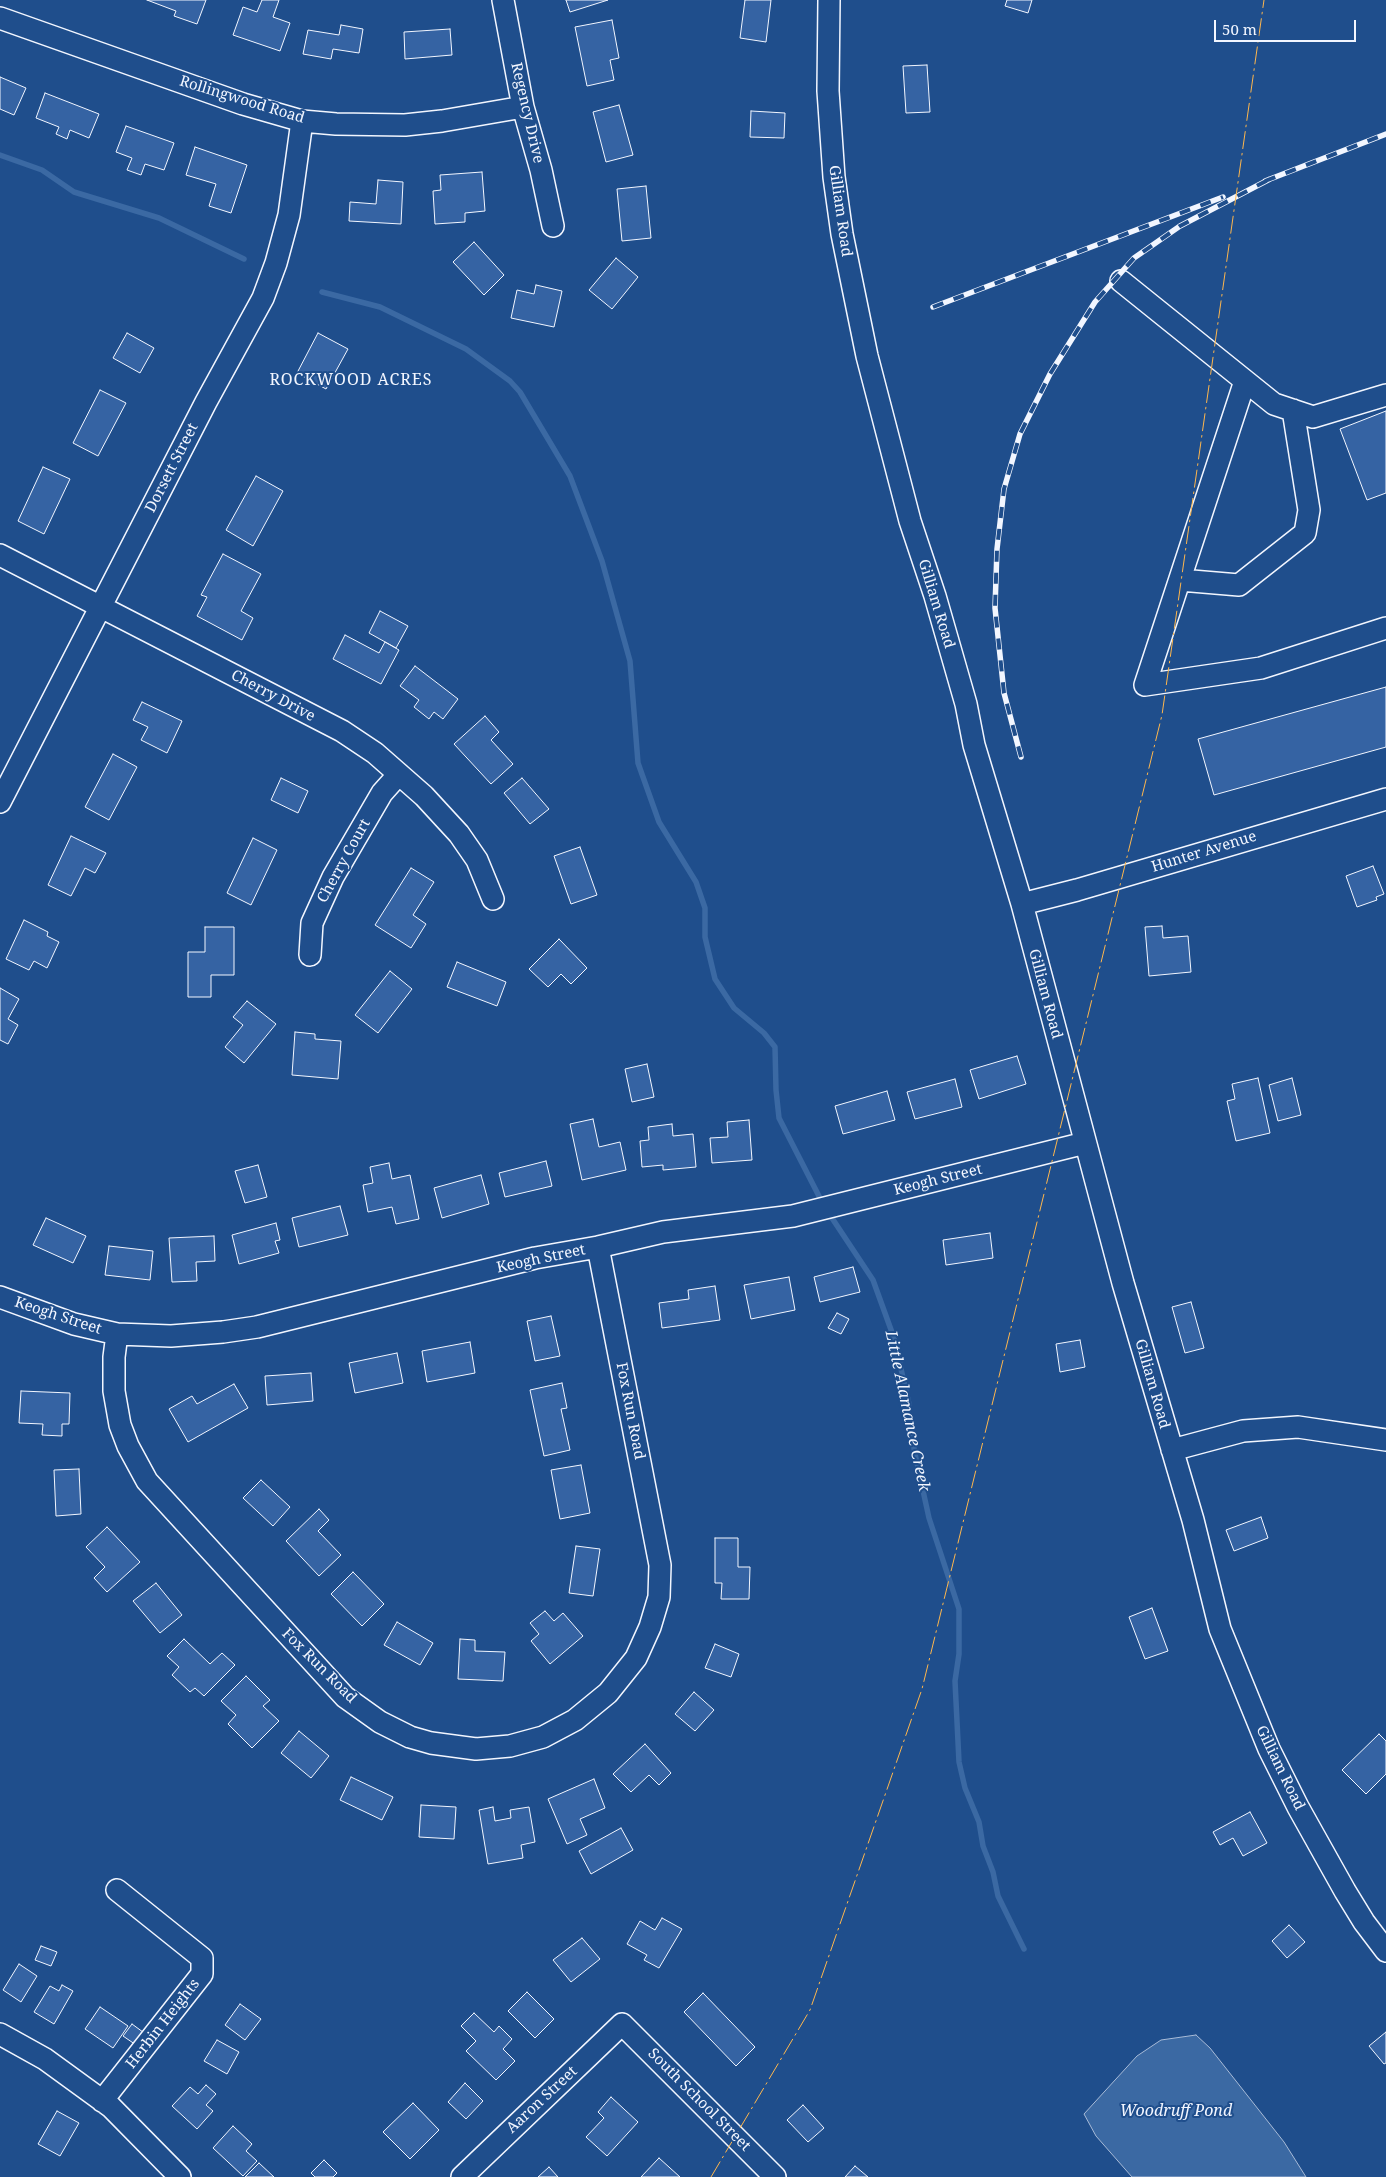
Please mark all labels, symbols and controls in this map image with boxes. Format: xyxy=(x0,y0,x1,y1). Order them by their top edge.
scale bar xyxy=(1216,10,1358,42)
text: 50 m xyxy=(1222,19,1257,39)
street label: Regency Drive xyxy=(507,61,547,165)
street label: Rollingwood Road xyxy=(177,72,307,128)
street label: Gilliam Road xyxy=(825,164,855,258)
district label: ROCKWOOD ACRES xyxy=(268,370,434,390)
street label: Dorsett Street xyxy=(142,420,202,516)
street label: Gilliam Road xyxy=(914,557,958,651)
street label: Cherry Drive xyxy=(228,666,318,726)
street label: Cherry Court xyxy=(314,816,374,906)
street label: Hunter Avenue xyxy=(1149,827,1259,877)
street label: Gilliam Road xyxy=(1024,947,1066,1041)
street label: Keogh Street xyxy=(892,1160,984,1200)
street label: Keogh Street xyxy=(495,1241,587,1277)
street label: Keogh Street xyxy=(12,1294,104,1338)
water label: Little Alamance Creek xyxy=(881,1329,933,1493)
street label: Gilliam Road xyxy=(1131,1337,1173,1431)
street label: Fox Run Road xyxy=(612,1361,648,1461)
street label: Fox Run Road xyxy=(278,1625,360,1707)
street label: Gilliam Road xyxy=(1252,1723,1308,1813)
street label: Herbin Heights xyxy=(122,1976,204,2072)
street label: South School Street xyxy=(644,2045,754,2155)
street label: Aaron Street xyxy=(503,2063,581,2137)
water label: Woodruff Pond xyxy=(1120,2101,1232,2121)

